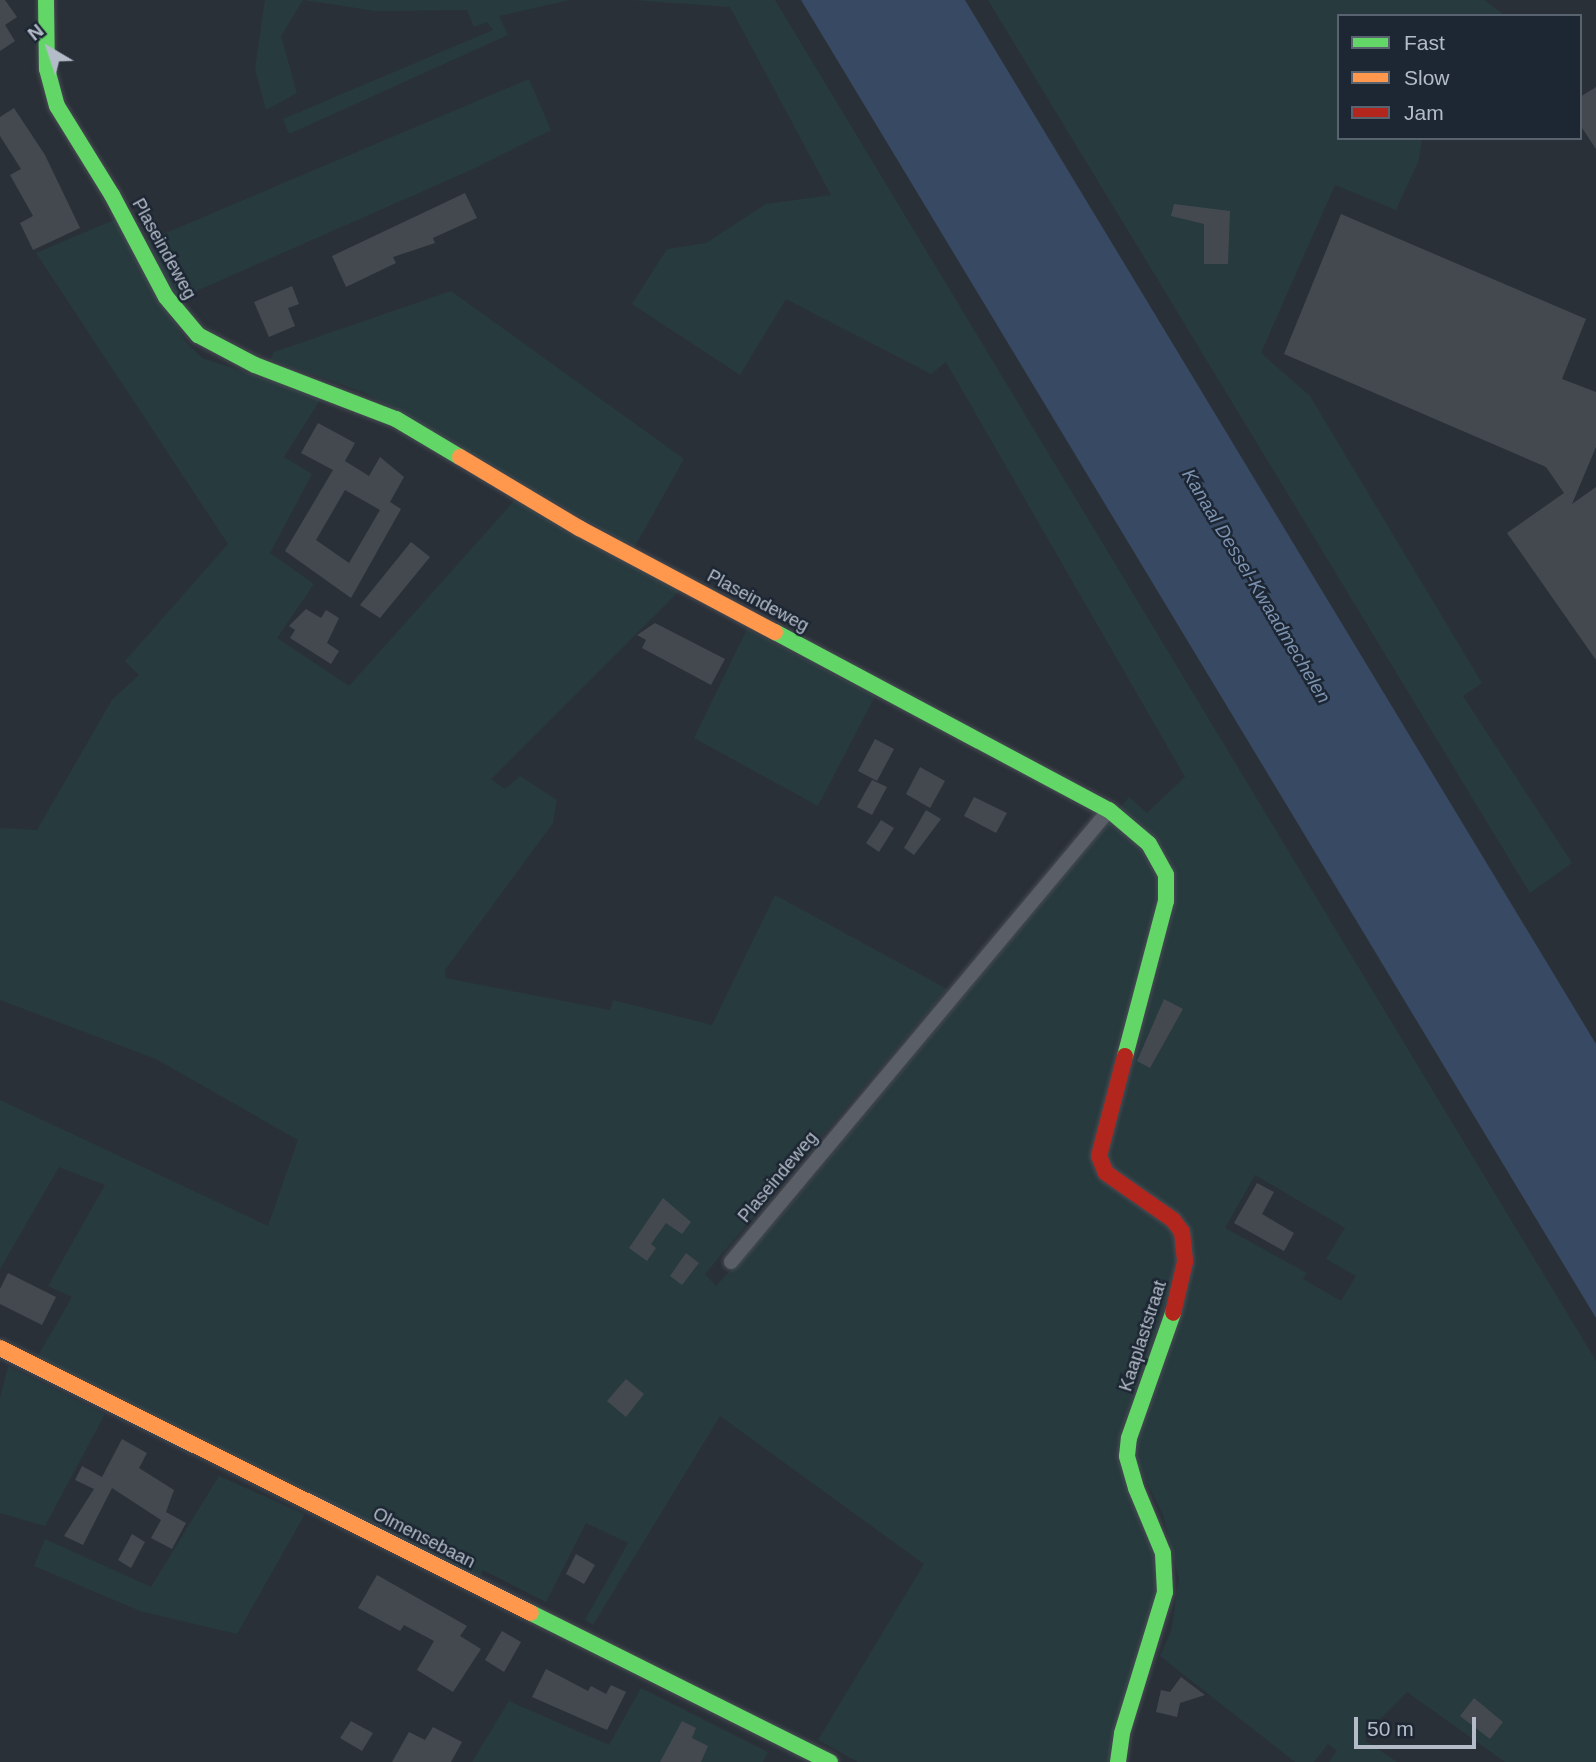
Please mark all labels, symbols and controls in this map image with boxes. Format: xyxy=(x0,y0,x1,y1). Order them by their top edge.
north arrow xyxy=(14,14,84,84)
legend xyxy=(1337,14,1582,140)
text: N xyxy=(24,20,47,45)
text: Fast xyxy=(1404,31,1445,54)
text: Slow xyxy=(1404,66,1450,89)
text: Jam xyxy=(1404,101,1444,124)
street label: Plaseindeweg xyxy=(127,195,201,303)
water label: Kanaal Dessel-Kwaadmechelen xyxy=(1177,465,1335,707)
street label: Plaseindeweg xyxy=(703,565,813,637)
street label: Plaseindeweg xyxy=(734,1127,822,1227)
street label: Kaaplaststraat xyxy=(1115,1278,1171,1394)
street label: Olmensebaan xyxy=(369,1503,479,1573)
scale bar xyxy=(1358,1702,1480,1746)
text: 50 m xyxy=(1367,1717,1414,1740)

